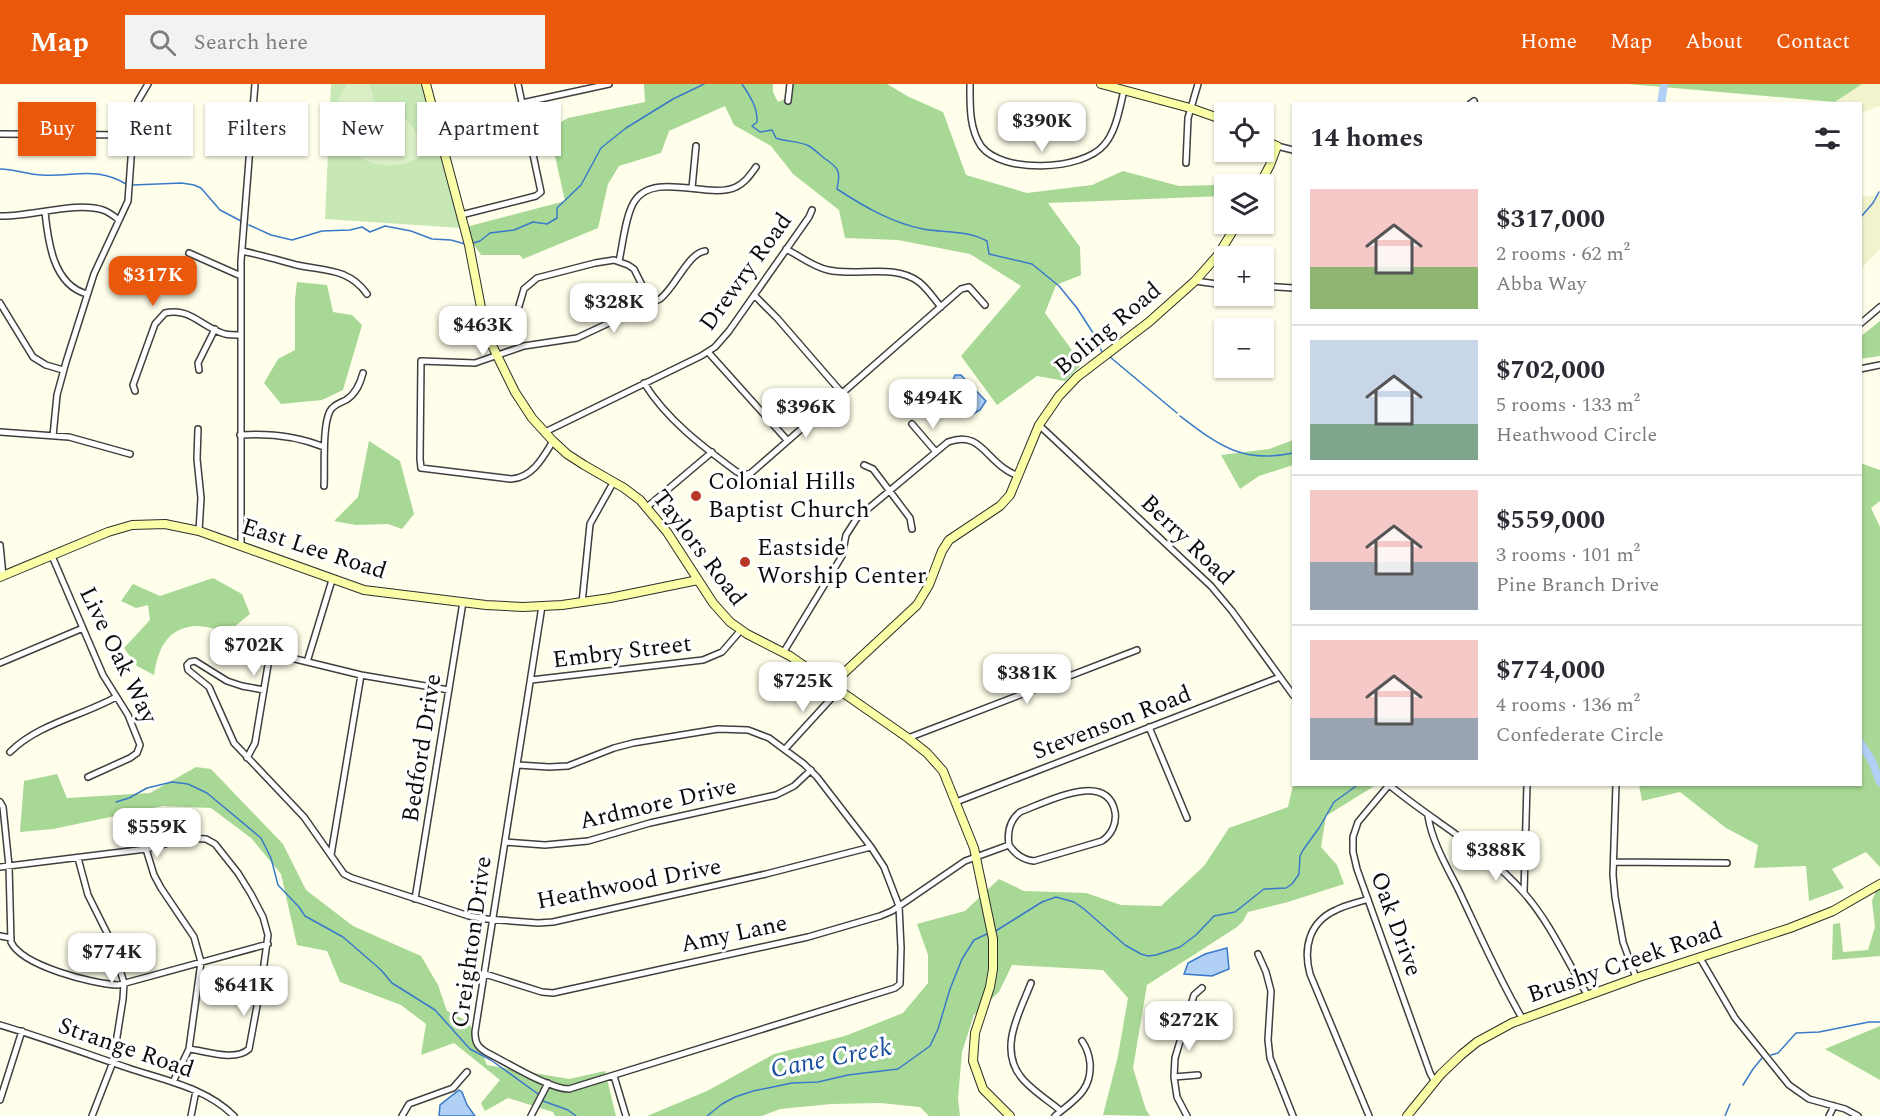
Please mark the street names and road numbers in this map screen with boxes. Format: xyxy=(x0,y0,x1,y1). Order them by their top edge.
street label: Drewry Road xyxy=(691,205,801,339)
street label: Boling Road xyxy=(1046,273,1170,385)
street label: Taylors Road xyxy=(643,482,755,614)
street label: Berry Road xyxy=(1132,486,1242,594)
street label: East Lee Road xyxy=(237,509,391,589)
street label: Live Oak Way xyxy=(69,580,167,731)
street label: Embry Street xyxy=(551,626,693,678)
street label: Bedford Drive xyxy=(392,671,452,825)
street label: Stevenson Road xyxy=(1027,676,1197,770)
street label: Ardmore Drive xyxy=(576,768,740,840)
street label: Heathwood Drive xyxy=(534,848,724,920)
street label: Creighton Drive xyxy=(442,854,502,1030)
street label: Oak Drive xyxy=(1360,867,1432,981)
street label: Amy Lane xyxy=(677,905,791,963)
street label: Brushy Creek Road xyxy=(1523,913,1727,1013)
street label: Strange Road xyxy=(53,1008,199,1088)

